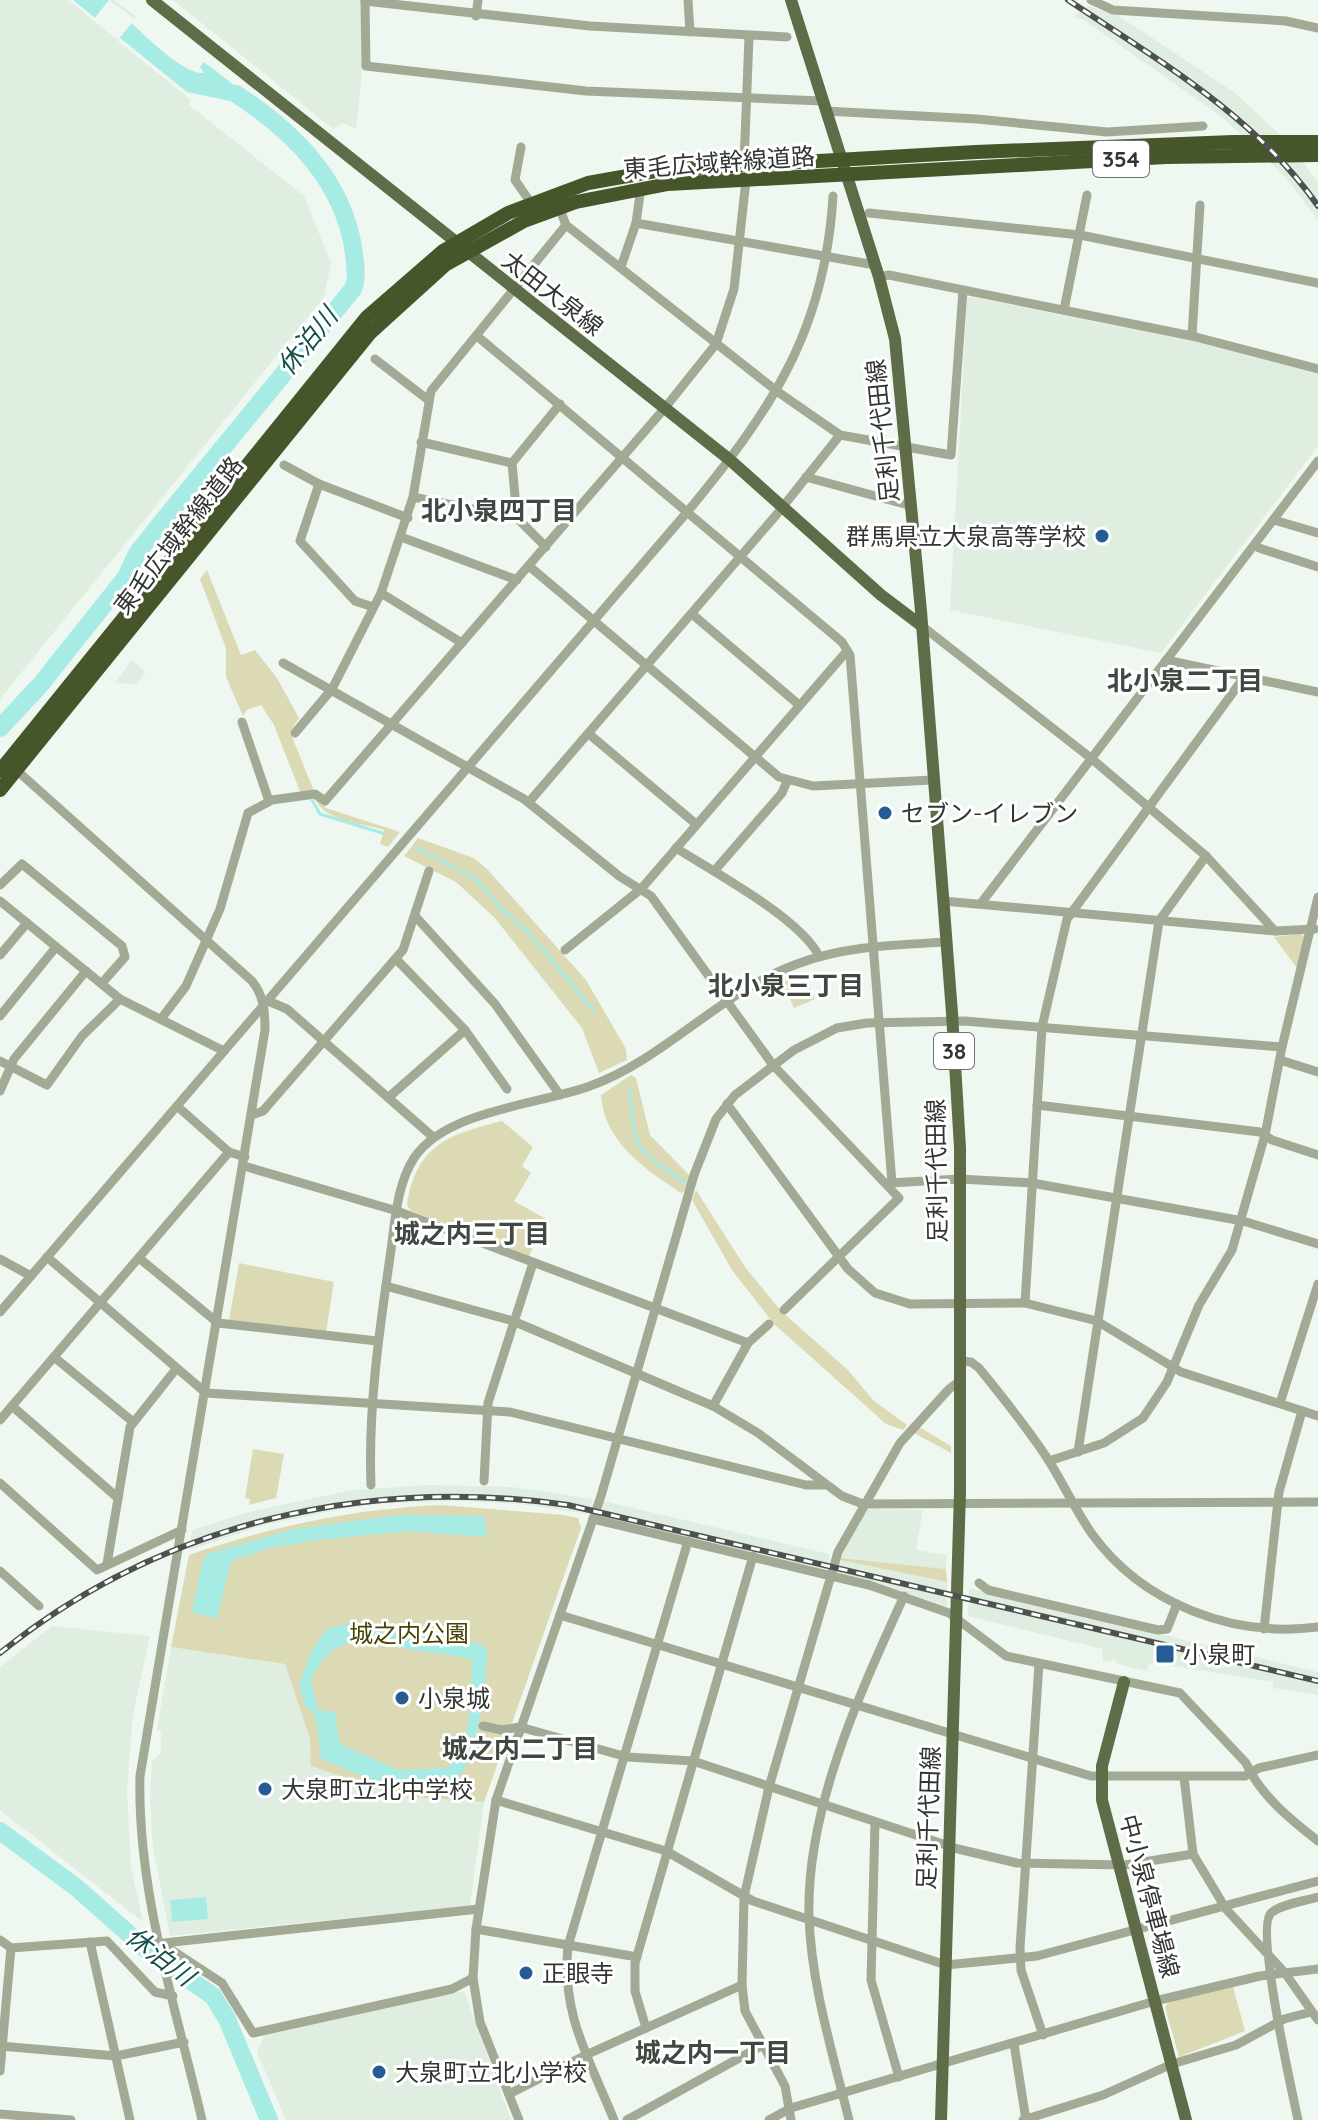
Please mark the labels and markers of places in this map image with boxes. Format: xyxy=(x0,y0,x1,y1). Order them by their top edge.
place label: 群馬県立大泉高等学校 xyxy=(846,521,1086,551)
marker: 群馬県立大泉高等学校 xyxy=(1093,527,1111,545)
place label: セブン-イレブン xyxy=(901,798,1078,828)
marker: セブン-イレブン xyxy=(876,804,894,822)
place label: 小泉町 xyxy=(1183,1639,1255,1669)
marker: 小泉町 xyxy=(1154,1643,1176,1665)
place label: 小泉城 xyxy=(418,1683,490,1713)
marker: 小泉城 xyxy=(393,1689,411,1707)
place label: 大泉町立北中学校 xyxy=(281,1774,473,1804)
marker: 大泉町立北中学校 xyxy=(256,1780,274,1798)
place label: 正眼寺 xyxy=(542,1958,614,1988)
marker: 正眼寺 xyxy=(517,1964,535,1982)
place label: 大泉町立北小学校 xyxy=(395,2057,587,2087)
marker: 大泉町立北小学校 xyxy=(370,2063,388,2081)

